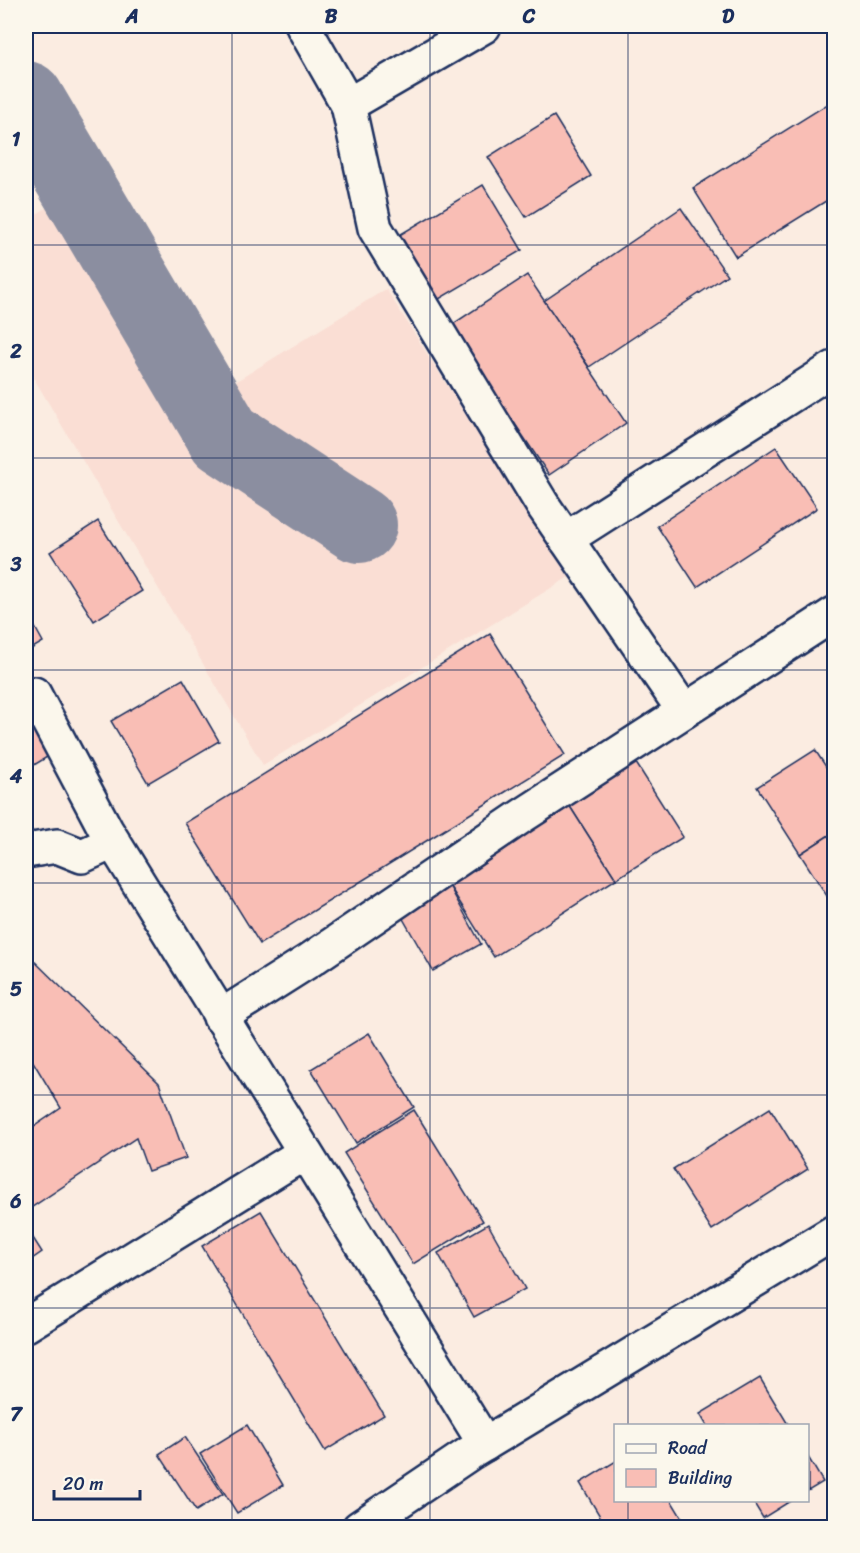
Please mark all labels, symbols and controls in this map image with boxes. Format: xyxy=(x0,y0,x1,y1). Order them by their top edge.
text: A xyxy=(124,0,139,34)
text: B xyxy=(325,0,338,34)
text: C xyxy=(522,0,536,34)
text: D xyxy=(722,0,735,34)
text: 1 xyxy=(12,122,21,157)
text: 2 xyxy=(9,334,22,369)
text: 3 xyxy=(10,547,22,582)
text: 4 xyxy=(9,759,23,794)
text: 5 xyxy=(10,972,22,1007)
text: 6 xyxy=(9,1184,22,1219)
text: 7 xyxy=(10,1397,23,1432)
legend xyxy=(614,1424,809,1502)
text: Road xyxy=(668,1432,708,1464)
text: Building xyxy=(668,1462,732,1494)
scale bar xyxy=(54,1463,140,1501)
text: 20 m xyxy=(63,1468,103,1500)

